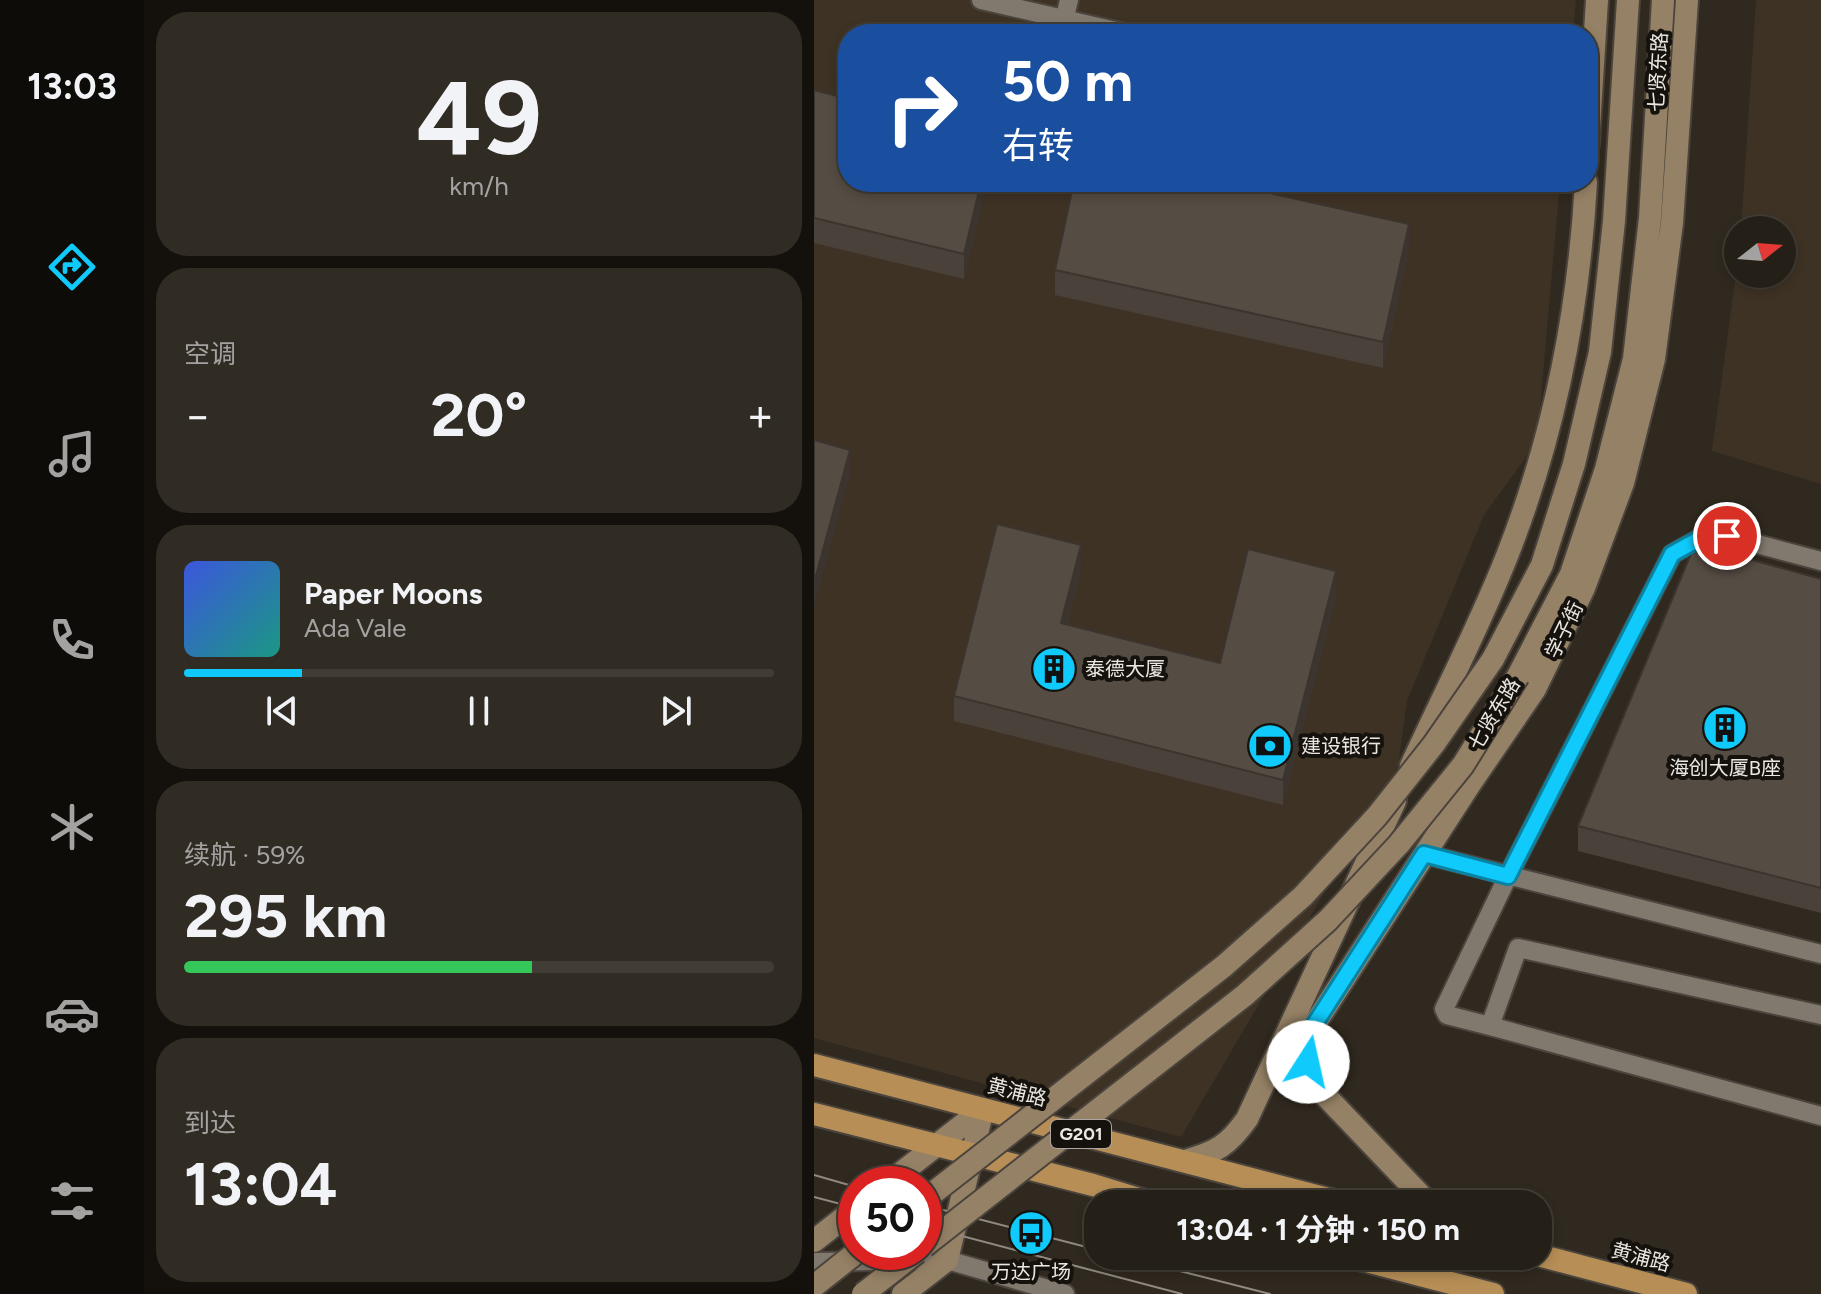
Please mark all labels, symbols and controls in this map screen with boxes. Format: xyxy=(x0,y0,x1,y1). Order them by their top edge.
street label: 七贤东路 xyxy=(1644,31,1672,113)
text: 50 m xyxy=(1002,48,1133,115)
text: 49 xyxy=(416,55,542,180)
icon: right xyxy=(870,56,974,160)
text: 13:03 xyxy=(27,65,117,108)
text: 右转 xyxy=(1002,124,1074,167)
text: km/h xyxy=(449,170,509,202)
north arrow xyxy=(1724,216,1796,288)
map controls xyxy=(1724,216,1796,288)
icon: directions xyxy=(44,239,100,295)
text: 空调 xyxy=(184,338,236,370)
text: 20° xyxy=(431,379,527,451)
text: − xyxy=(184,389,211,442)
text: + xyxy=(747,389,774,442)
icon: music xyxy=(44,426,100,482)
pin xyxy=(1693,502,1761,570)
icon: arrive xyxy=(1705,514,1749,558)
text: Paper Moons xyxy=(304,575,483,612)
street label: 学子街 xyxy=(1540,598,1588,662)
icon: phone xyxy=(44,612,100,668)
text: Ada Vale xyxy=(304,612,407,644)
building icon: 泰德大厦 xyxy=(1030,645,1078,693)
place label: 泰德大厦 xyxy=(1085,657,1165,681)
street label: 七贤东路 xyxy=(1463,674,1525,754)
icon: previous xyxy=(260,689,304,733)
icon: pause xyxy=(457,689,501,733)
icon: next xyxy=(654,689,698,733)
building icon: 海创大厦B座 xyxy=(1701,704,1749,752)
bank icon: 建设银行 xyxy=(1246,722,1294,770)
place label: 建设银行 xyxy=(1301,734,1381,758)
place label: 海创大厦B座 xyxy=(1669,756,1781,780)
icon: climate xyxy=(44,799,100,855)
text: 续航 · 59% xyxy=(184,839,306,871)
text: 295 km xyxy=(184,880,387,952)
icon: car xyxy=(44,986,100,1042)
position arrow xyxy=(1266,1020,1350,1104)
street label: 黄浦路 xyxy=(985,1073,1049,1111)
text: 到达 xyxy=(184,1107,236,1139)
road number: G201 xyxy=(1051,1120,1111,1148)
text: 13:04 xyxy=(184,1148,338,1220)
speed limit sign: 50 xyxy=(838,1166,942,1270)
icon: filters xyxy=(44,1173,100,1229)
bus stop icon: 万达广场 xyxy=(1007,1209,1055,1257)
text: 13:04 · 1 分钟 · 150 m xyxy=(1176,1211,1460,1248)
street label: 黄浦路 xyxy=(1609,1238,1673,1276)
place label: 万达广场 xyxy=(991,1260,1071,1284)

